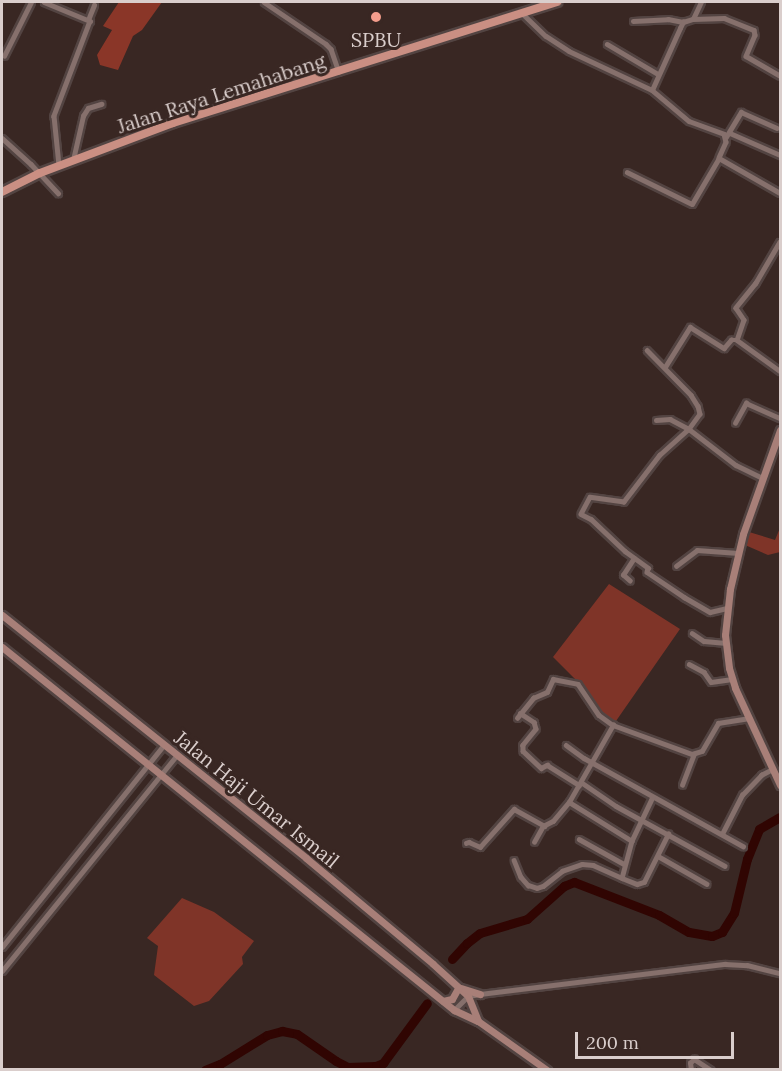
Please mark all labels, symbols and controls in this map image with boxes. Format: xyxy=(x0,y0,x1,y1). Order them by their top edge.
marker: SPBU xyxy=(369,10,383,24)
place label: SPBU xyxy=(351,27,401,51)
street label: Jalan Raya Lemahabang xyxy=(114,48,328,138)
street label: Jalan Haji Umar Ismail xyxy=(170,725,344,873)
scale bar xyxy=(578,1020,737,1058)
text: 200 m xyxy=(586,1031,639,1054)

